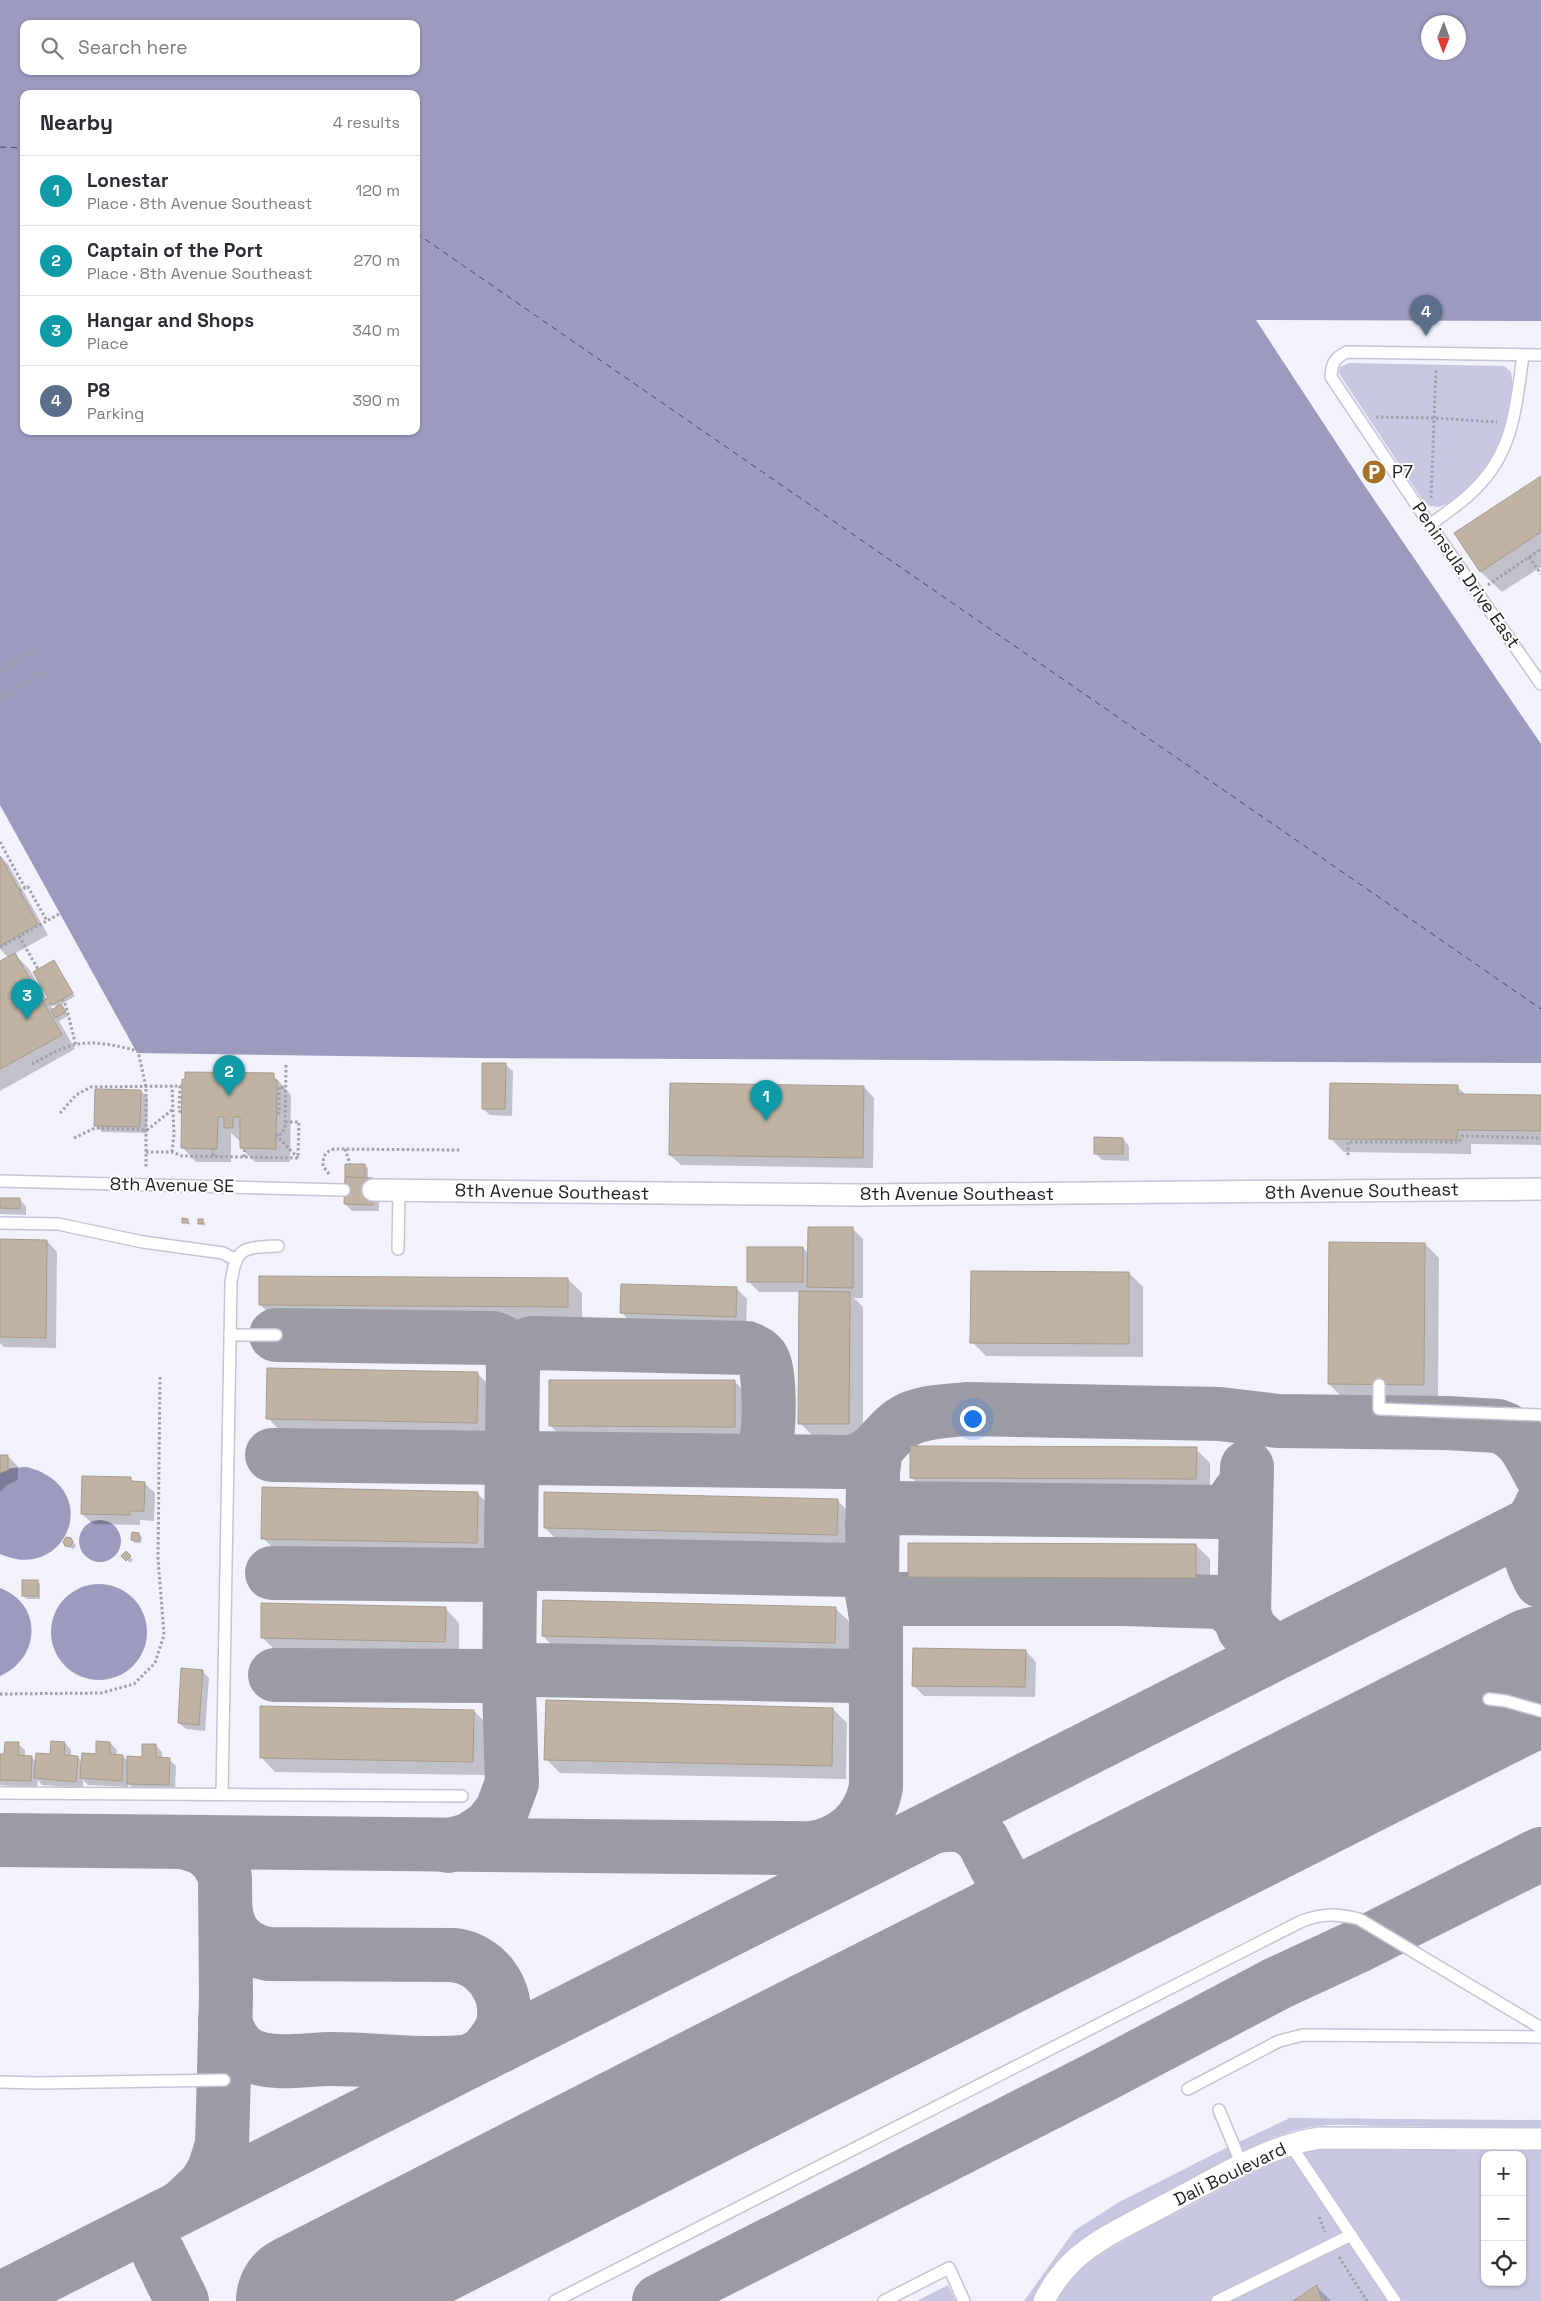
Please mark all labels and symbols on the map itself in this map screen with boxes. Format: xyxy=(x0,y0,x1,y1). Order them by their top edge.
north arrow xyxy=(1421,15,1466,60)
pin: 4 xyxy=(1410,295,1442,336)
parking icon: P7 xyxy=(1361,459,1387,485)
place label: P7 xyxy=(1392,460,1413,483)
street label: Peninsula Drive East xyxy=(1407,497,1526,652)
pin: 3 xyxy=(11,979,43,1020)
pin: 2 xyxy=(213,1055,245,1096)
pin: 1 xyxy=(750,1080,782,1121)
street label: 8th Avenue SE xyxy=(110,1172,234,1197)
street label: 8th Avenue Southeast xyxy=(1265,1177,1459,1204)
street label: 8th Avenue Southeast xyxy=(455,1178,649,1205)
street label: 8th Avenue Southeast xyxy=(860,1182,1054,1205)
your location xyxy=(960,1406,986,1432)
street label: Dali Boulevard xyxy=(1170,2136,1290,2211)

